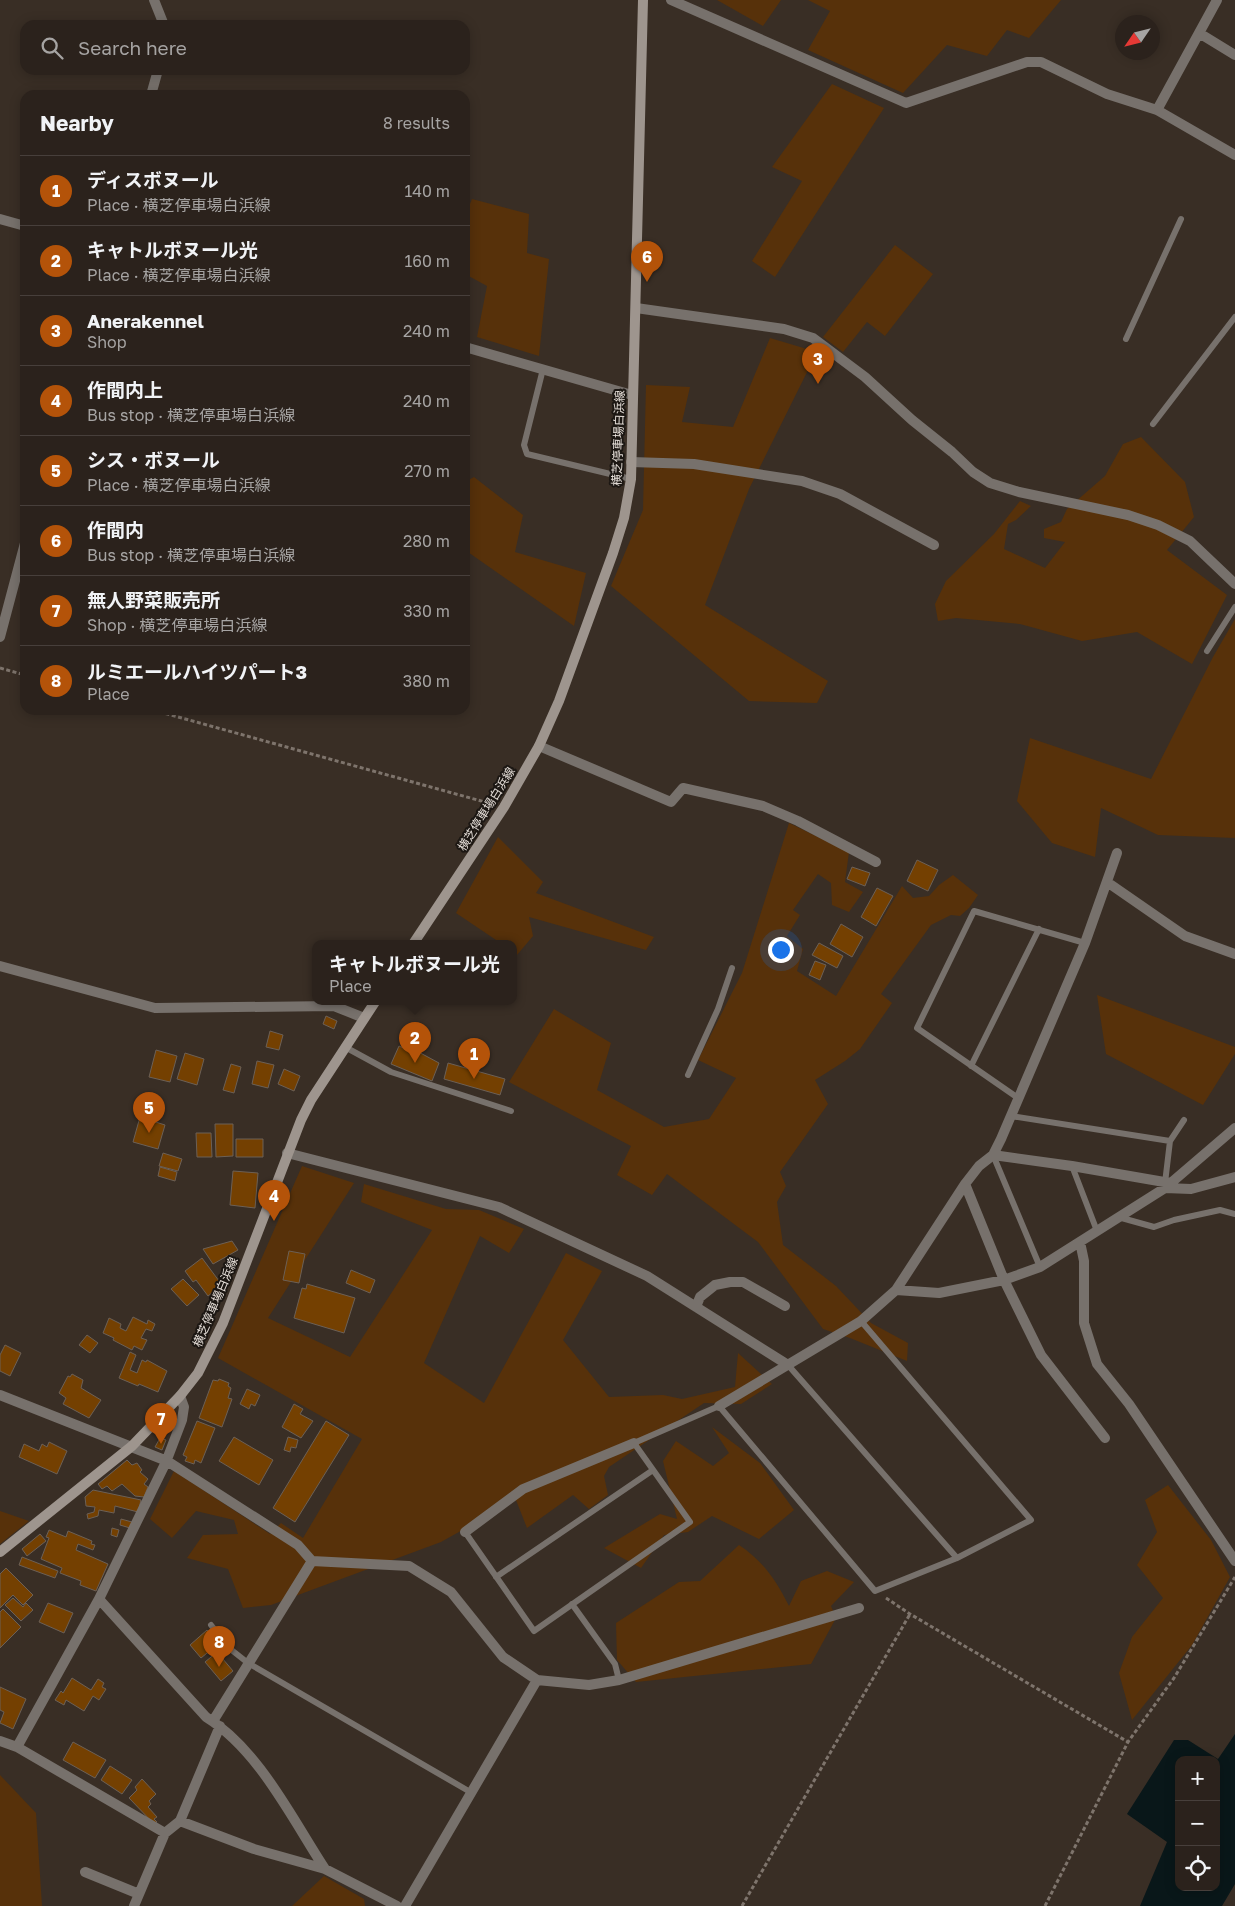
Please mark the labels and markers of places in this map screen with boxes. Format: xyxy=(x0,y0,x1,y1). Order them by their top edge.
pin: 6 xyxy=(631,241,663,282)
pin: 3 xyxy=(802,343,834,384)
pin: 2 xyxy=(399,1022,431,1063)
pin: 1 xyxy=(458,1038,490,1079)
pin: 5 xyxy=(133,1092,165,1133)
pin: 4 xyxy=(258,1180,290,1221)
pin: 7 xyxy=(145,1403,177,1444)
pin: 8 xyxy=(203,1626,235,1667)

